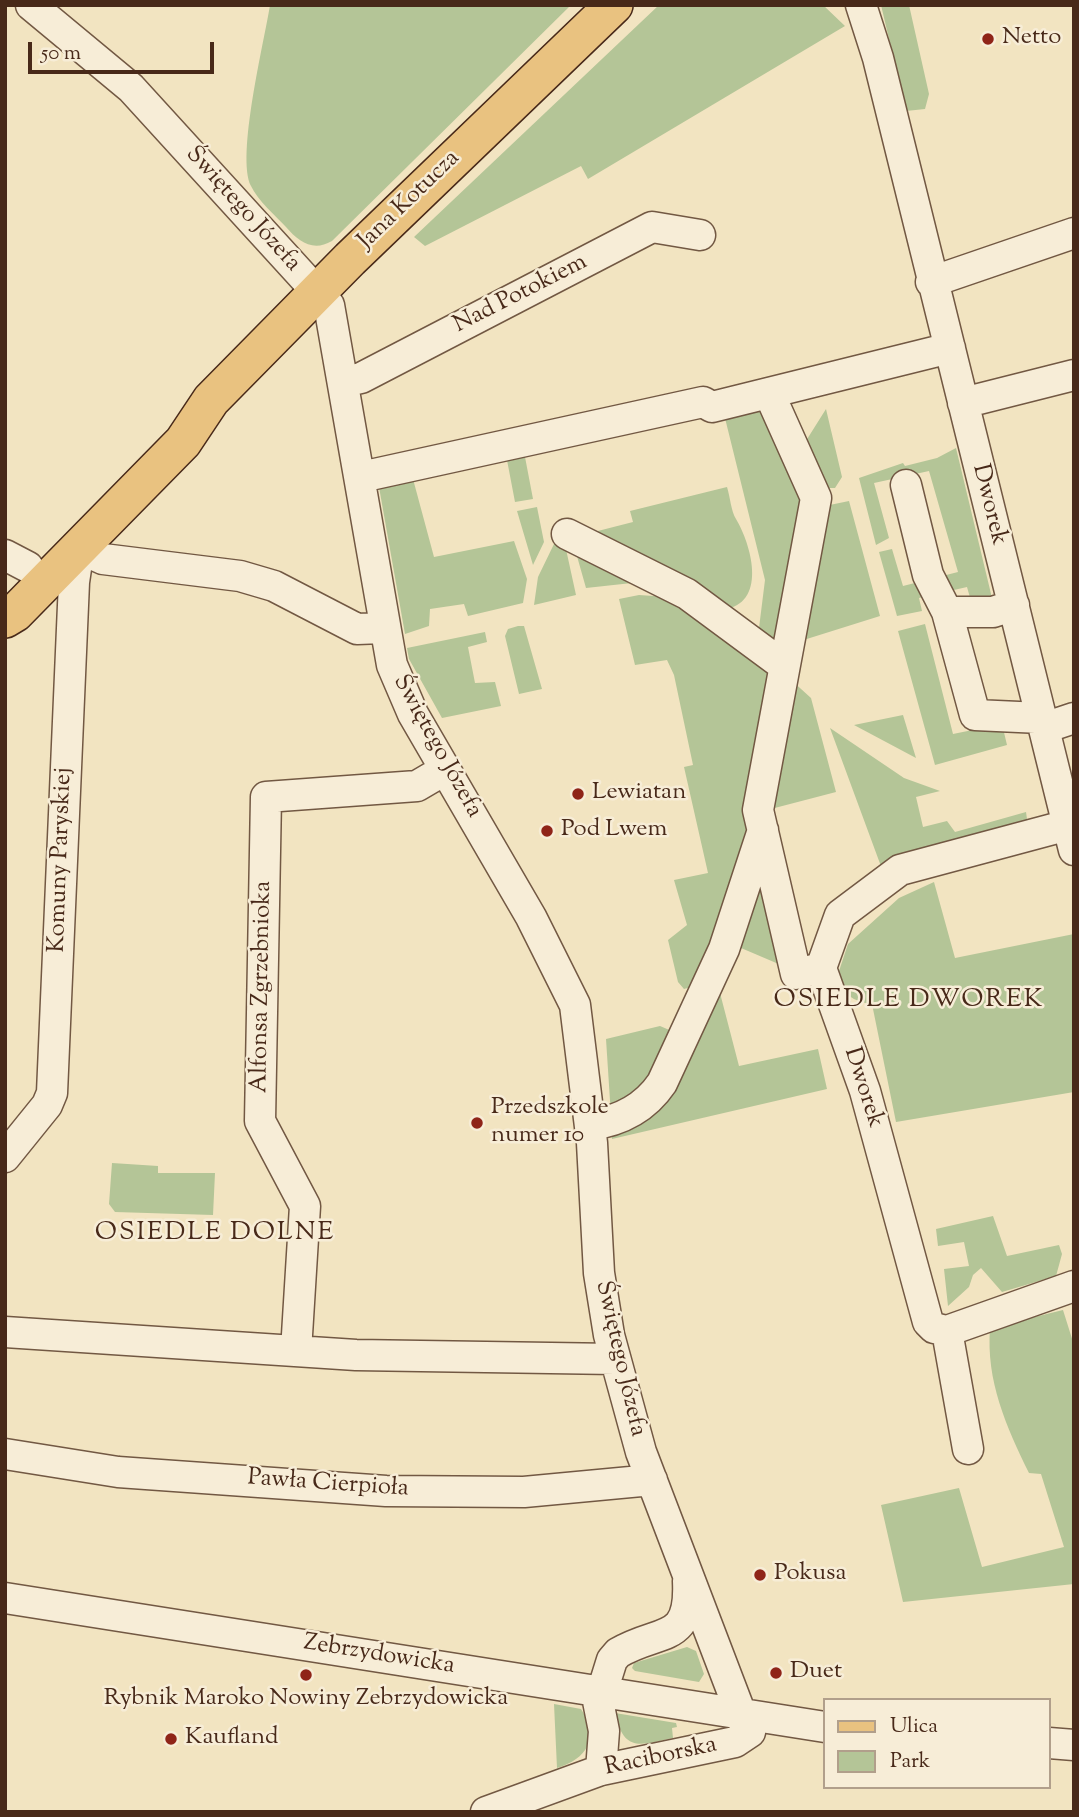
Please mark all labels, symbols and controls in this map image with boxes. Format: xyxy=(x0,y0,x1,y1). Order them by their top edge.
place label: Netto xyxy=(1002,25,1061,53)
scale bar xyxy=(32,28,217,72)
marker: Netto xyxy=(980,31,996,47)
text: 50 m xyxy=(41,39,81,69)
street label: Świętego Józefa xyxy=(178,141,306,279)
street label: Jana Kotucza xyxy=(353,145,467,257)
street label: Nad Potokiem xyxy=(449,249,593,341)
street label: Dworek xyxy=(964,461,1012,549)
street label: Świętego Józefa xyxy=(385,671,487,823)
street label: Komuny Paryskiej xyxy=(44,767,80,953)
place label: Lewiatan xyxy=(592,780,686,808)
marker: Lewiatan xyxy=(570,786,586,802)
place label: Pod Lwem xyxy=(561,817,667,845)
marker: Pod Lwem xyxy=(539,823,555,839)
street label: Alfonsa Zgrzebnioka xyxy=(247,881,279,1093)
district label: OSIEDLE DWOREK xyxy=(775,986,1043,1018)
street label: Dworek xyxy=(836,1044,888,1132)
place label: Przedszkole numer 10 xyxy=(491,1095,609,1151)
marker: Przedszkole numer 10 xyxy=(469,1115,485,1131)
district label: OSIEDLE DOLNE xyxy=(96,1219,334,1251)
street label: Świętego Józefa xyxy=(587,1278,651,1440)
street label: Pawła Cierpioła xyxy=(246,1465,410,1505)
place label: Pokusa xyxy=(774,1561,846,1589)
marker: Pokusa xyxy=(752,1567,768,1583)
street label: Zebrzydowicka xyxy=(301,1630,457,1682)
place label: Duet xyxy=(790,1659,842,1687)
marker: Duet xyxy=(768,1665,784,1681)
marker: Rybnik Maroko Nowiny Zebrzydowicka xyxy=(298,1667,314,1683)
place label: Rybnik Maroko Nowiny Zebrzydowicka xyxy=(104,1686,508,1714)
legend xyxy=(824,1698,1051,1789)
text: Ulica xyxy=(890,1712,938,1742)
place label: Kaufland xyxy=(185,1725,279,1753)
marker: Kaufland xyxy=(163,1731,179,1747)
street label: Raciborska xyxy=(602,1732,720,1784)
text: Park xyxy=(890,1747,930,1777)

